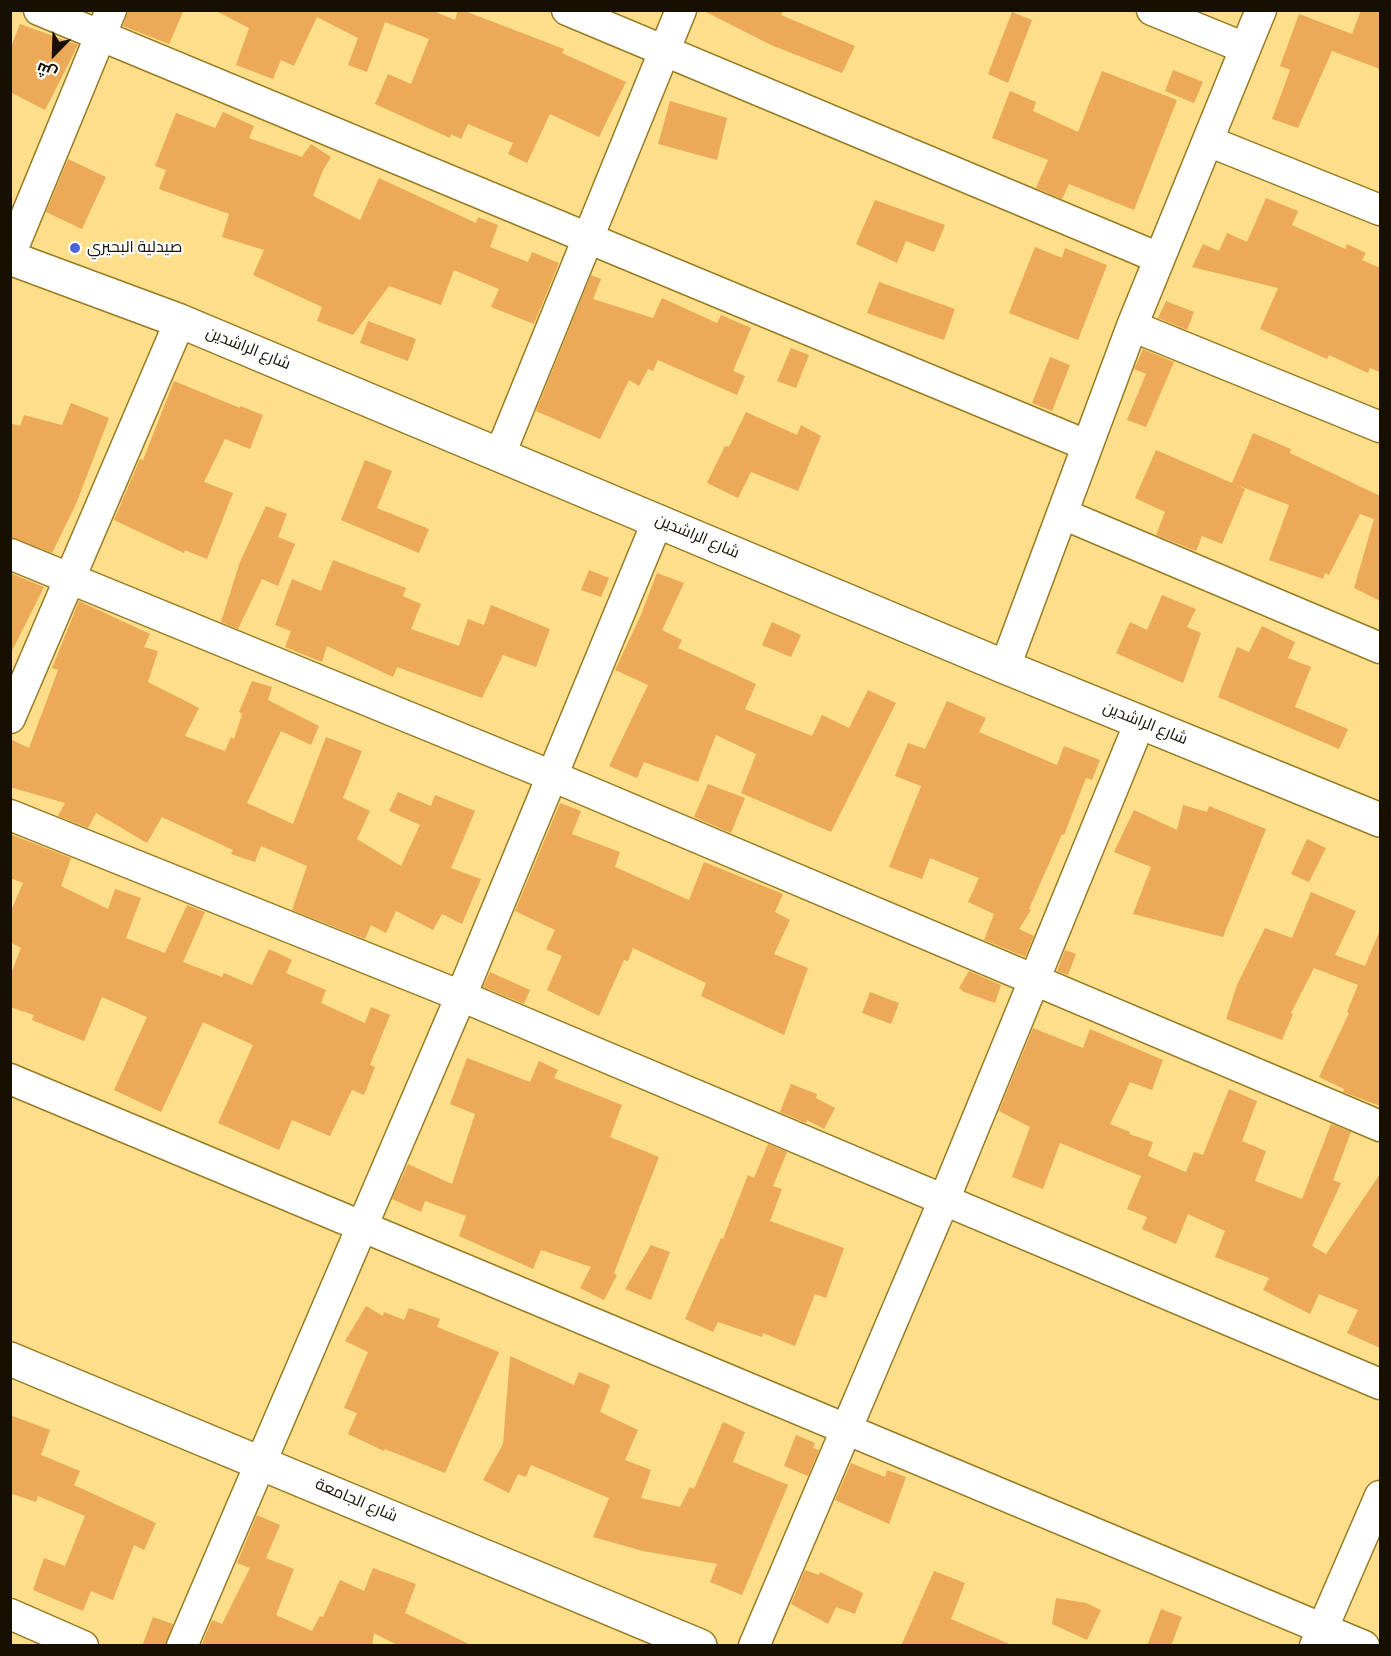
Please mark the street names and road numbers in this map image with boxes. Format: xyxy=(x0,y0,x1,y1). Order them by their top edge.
street label: شارع الراشدين xyxy=(203,323,293,375)
street label: شارع الراشدين xyxy=(652,511,742,563)
street label: شارع الراشدين xyxy=(1100,698,1190,750)
street label: شارع الجامعة xyxy=(312,1475,400,1527)

